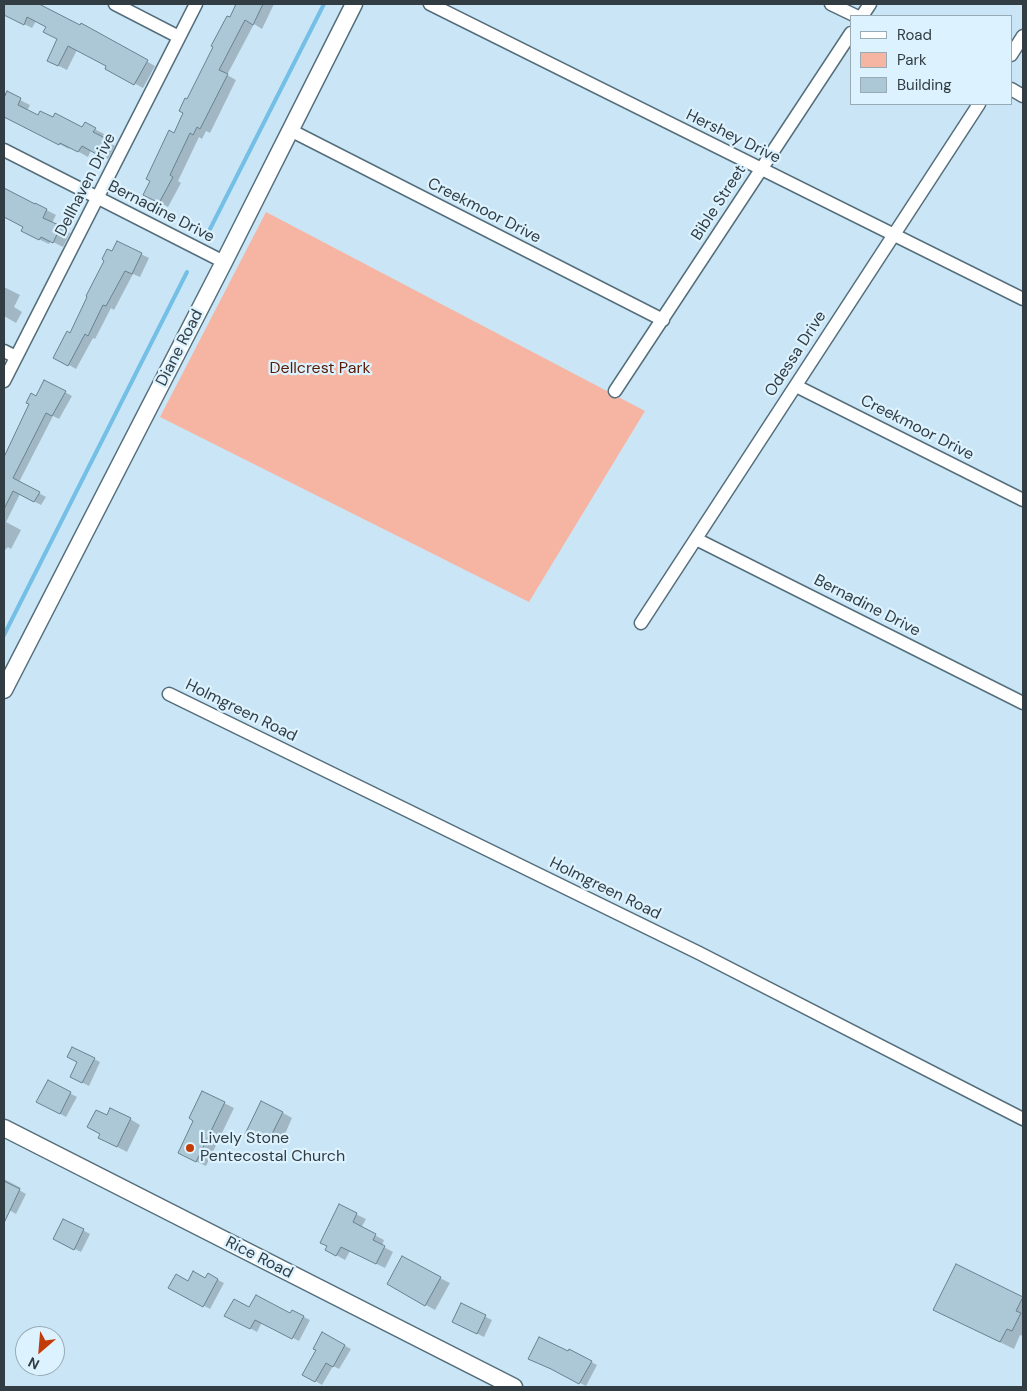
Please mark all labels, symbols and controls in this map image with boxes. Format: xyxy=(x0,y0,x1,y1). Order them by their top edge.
legend xyxy=(850,15,1012,105)
text: Road xyxy=(897,25,932,45)
text: Park xyxy=(897,50,927,70)
text: Building xyxy=(897,75,952,95)
street label: Hershey Drive xyxy=(683,106,783,168)
street label: Dellhaven Drive xyxy=(52,130,120,240)
street label: Bible Street xyxy=(688,162,750,244)
street label: Creekmoor Drive xyxy=(424,174,544,248)
street label: Bernadine Drive xyxy=(105,177,217,247)
street label: Diane Road xyxy=(153,307,207,389)
street label: Odessa Drive xyxy=(761,308,831,400)
park label: Dellcrest Park xyxy=(270,359,370,379)
street label: Creekmoor Drive xyxy=(857,391,977,465)
street label: Bernadine Drive xyxy=(811,571,923,641)
street label: Holmgreen Road xyxy=(182,676,300,746)
street label: Holmgreen Road xyxy=(546,854,664,924)
place label: Lively Stone Pentecostal Church xyxy=(200,1129,345,1167)
marker: Lively Stone Pentecostal Church xyxy=(184,1142,196,1154)
street label: Rice Road xyxy=(222,1233,296,1283)
north arrow xyxy=(15,1326,65,1376)
text: N xyxy=(25,1353,42,1374)

